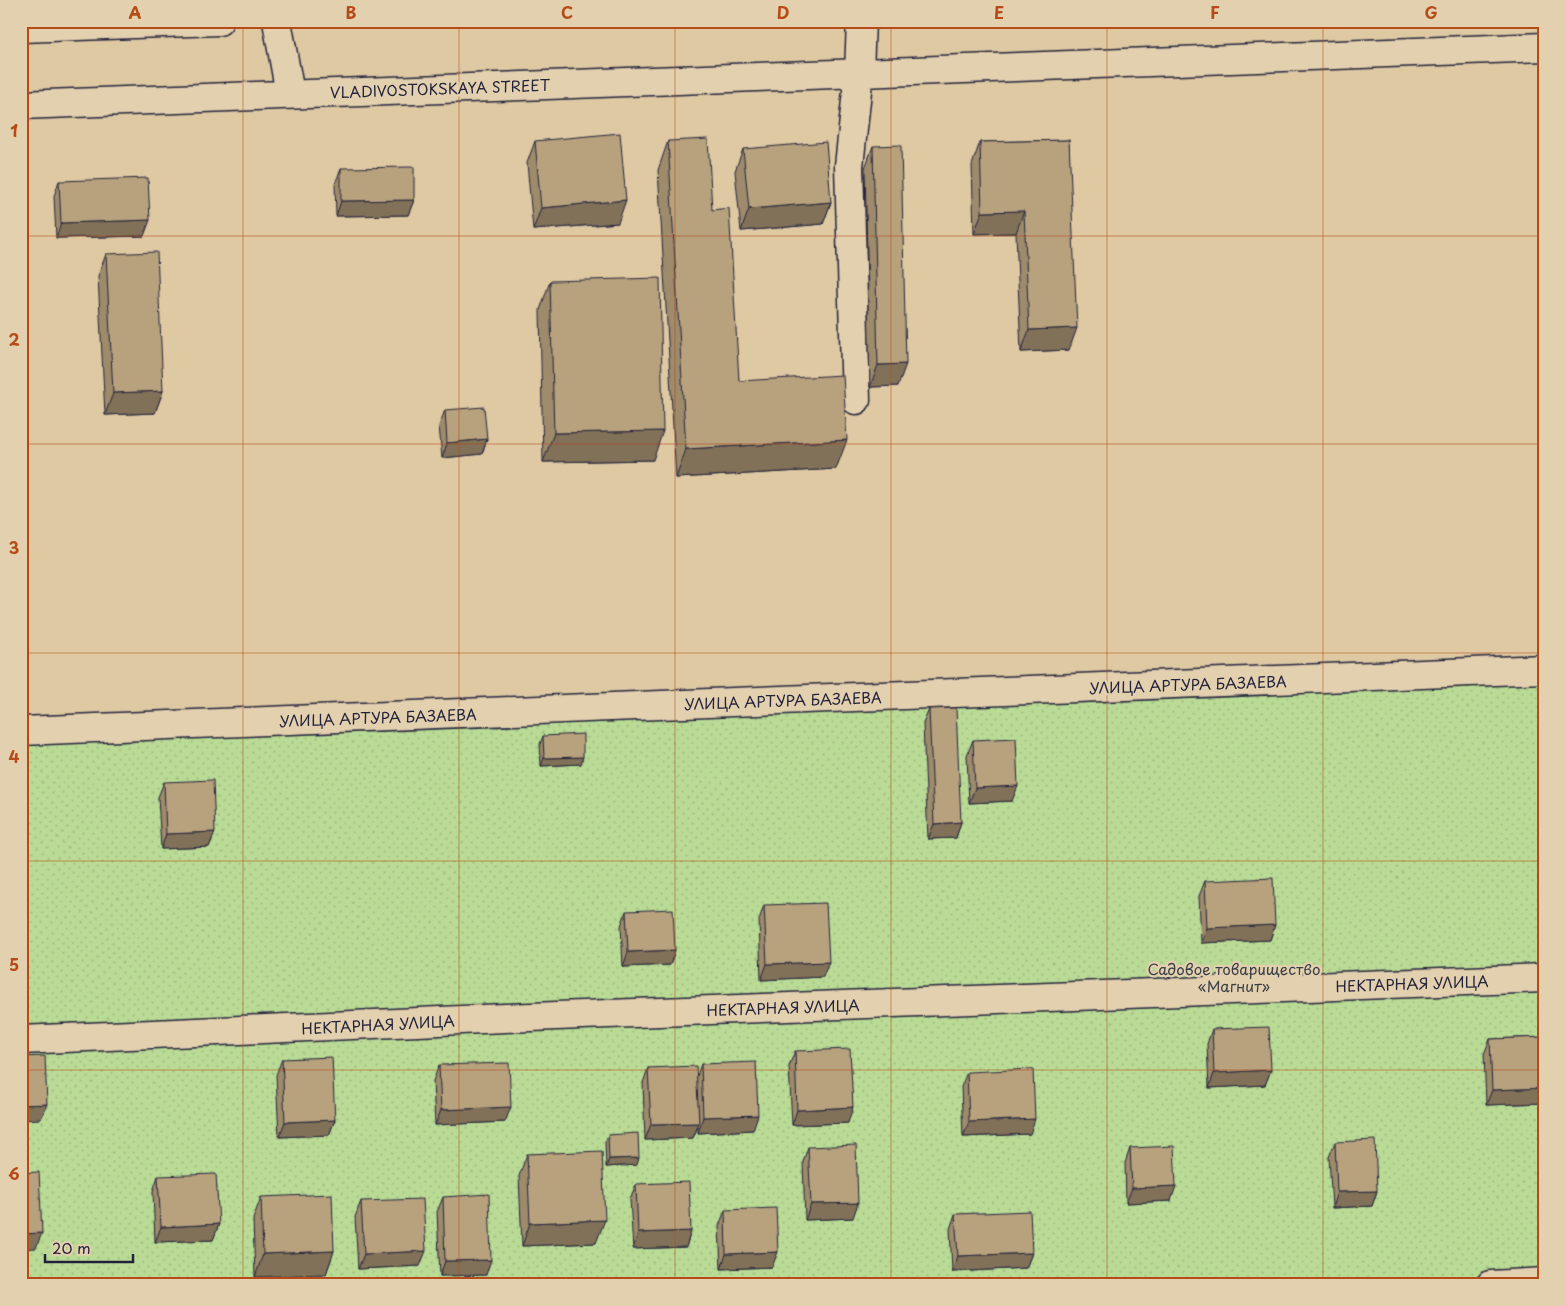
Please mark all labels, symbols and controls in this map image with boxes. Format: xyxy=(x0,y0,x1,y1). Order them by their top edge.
text: A xyxy=(129,0,142,24)
text: B xyxy=(346,0,357,24)
text: C xyxy=(561,0,573,24)
text: D xyxy=(777,0,789,24)
text: E xyxy=(994,0,1004,24)
text: F xyxy=(1210,0,1220,24)
text: G xyxy=(1424,0,1438,24)
street label: VLADIVOSTOKSKAYA STREET xyxy=(330,73,551,103)
text: 1 xyxy=(10,118,18,142)
text: 2 xyxy=(8,327,20,351)
text: 3 xyxy=(9,535,19,559)
street label: УЛИЦА АРТУРА БАЗАЕВА xyxy=(1089,669,1287,699)
street label: УЛИЦА АРТУРА БАЗАЕВА xyxy=(684,685,882,715)
street label: УЛИЦА АРТУРА БАЗАЕВА xyxy=(279,702,477,732)
text: 4 xyxy=(9,744,20,768)
text: 5 xyxy=(9,952,19,976)
park label: Садовое товарищество «Магнит» xyxy=(1147,957,1321,997)
street label: НЕКТАРНАЯ УЛИЦА xyxy=(1335,969,1489,997)
street label: НЕКТАРНАЯ УЛИЦА xyxy=(706,993,860,1021)
street label: НЕКТАРНАЯ УЛИЦА xyxy=(301,1009,455,1039)
text: 6 xyxy=(8,1161,20,1185)
scale bar xyxy=(45,1231,132,1263)
text: 20 m xyxy=(52,1236,91,1259)

